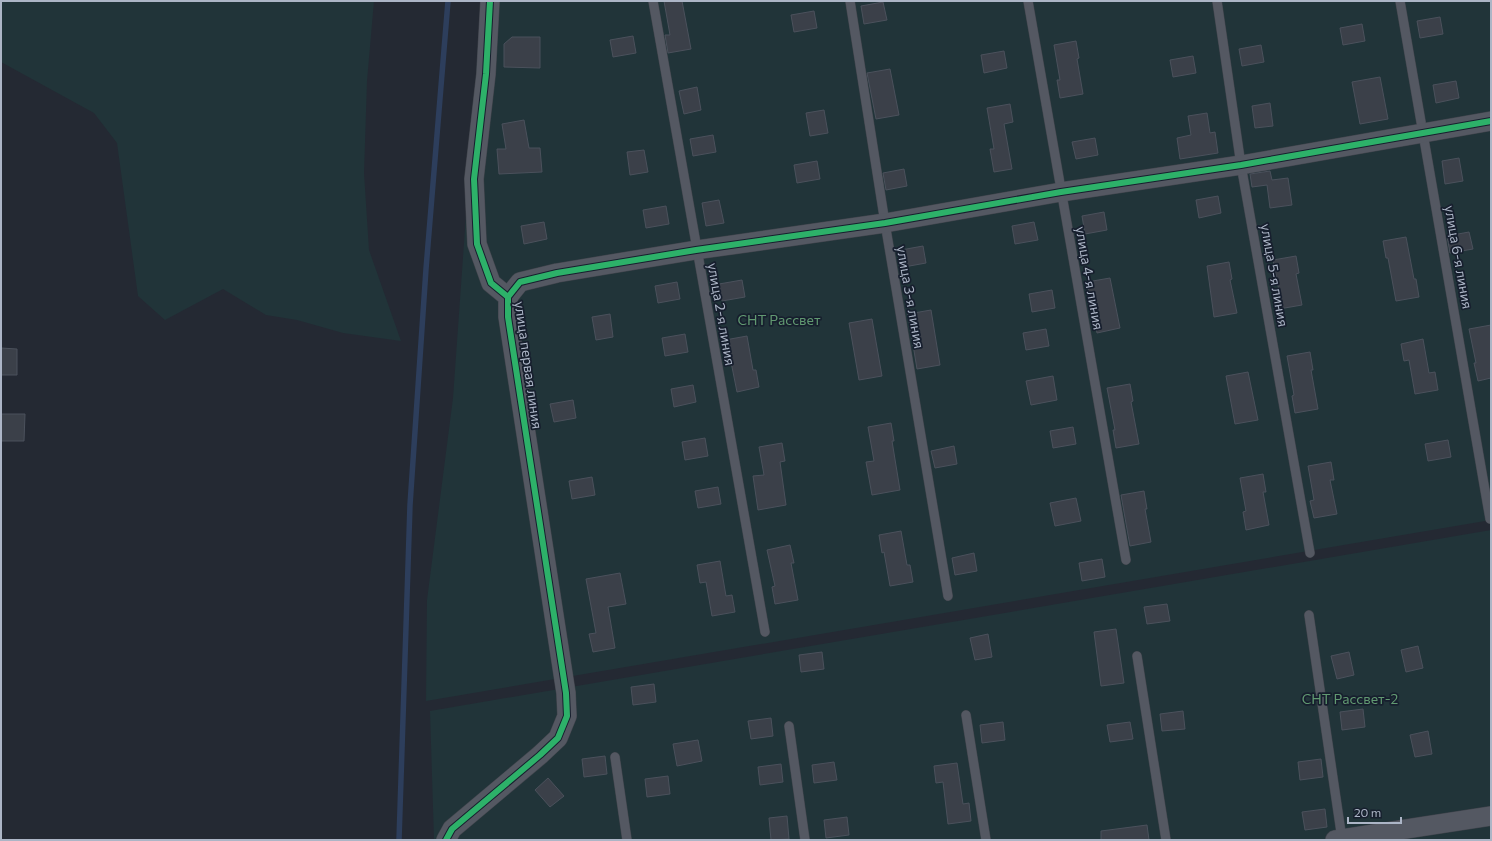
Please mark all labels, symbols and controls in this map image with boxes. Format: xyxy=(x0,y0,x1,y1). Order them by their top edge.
street label: улица 6-я линия xyxy=(1442,204,1476,310)
street label: улица 5-я линия xyxy=(1258,222,1292,328)
street label: улица 4-я линия xyxy=(1073,225,1107,331)
street label: улица 3-я линия xyxy=(894,244,928,350)
street label: улица 2-я линия xyxy=(705,261,739,367)
street label: улица первая линия xyxy=(512,300,546,430)
park label: СНТ Рассвет xyxy=(737,311,821,328)
park label: СНТ Рассвет-2 xyxy=(1302,690,1399,707)
scale bar xyxy=(1348,799,1401,825)
text: 20 m xyxy=(1354,805,1381,819)

